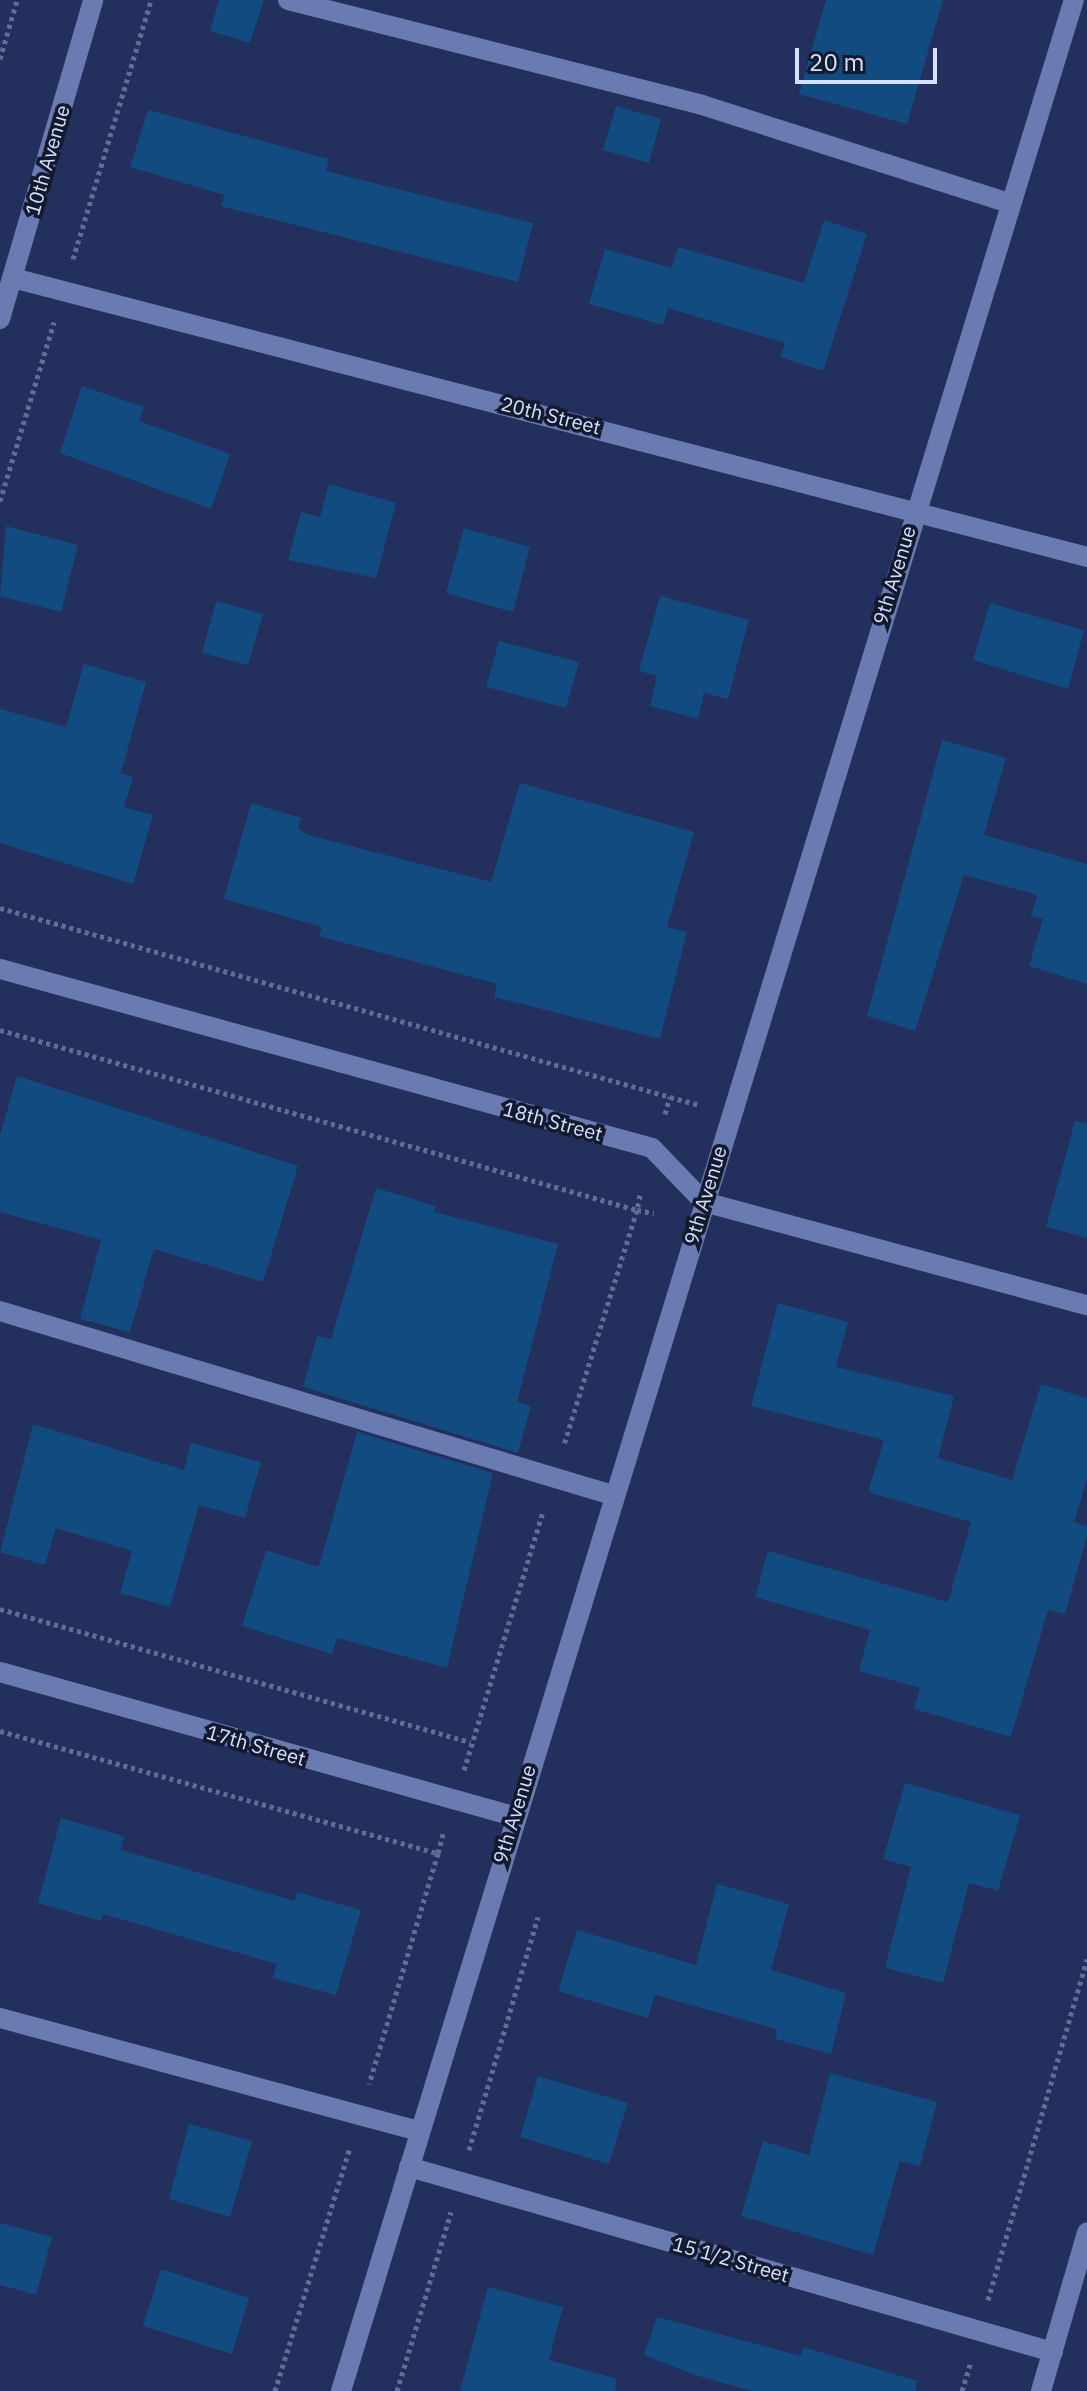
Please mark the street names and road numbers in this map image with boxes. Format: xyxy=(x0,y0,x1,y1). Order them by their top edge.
street label: 10th Avenue xyxy=(20,102,74,218)
street label: 20th Street xyxy=(499,391,603,439)
street label: 9th Avenue xyxy=(868,523,920,627)
street label: 18th Street xyxy=(501,1096,605,1146)
street label: 9th Avenue xyxy=(679,1143,731,1247)
street label: 17th Street xyxy=(204,1719,308,1771)
street label: 9th Avenue xyxy=(488,1762,540,1866)
street label: 15 1/2 Street xyxy=(670,2231,792,2287)

